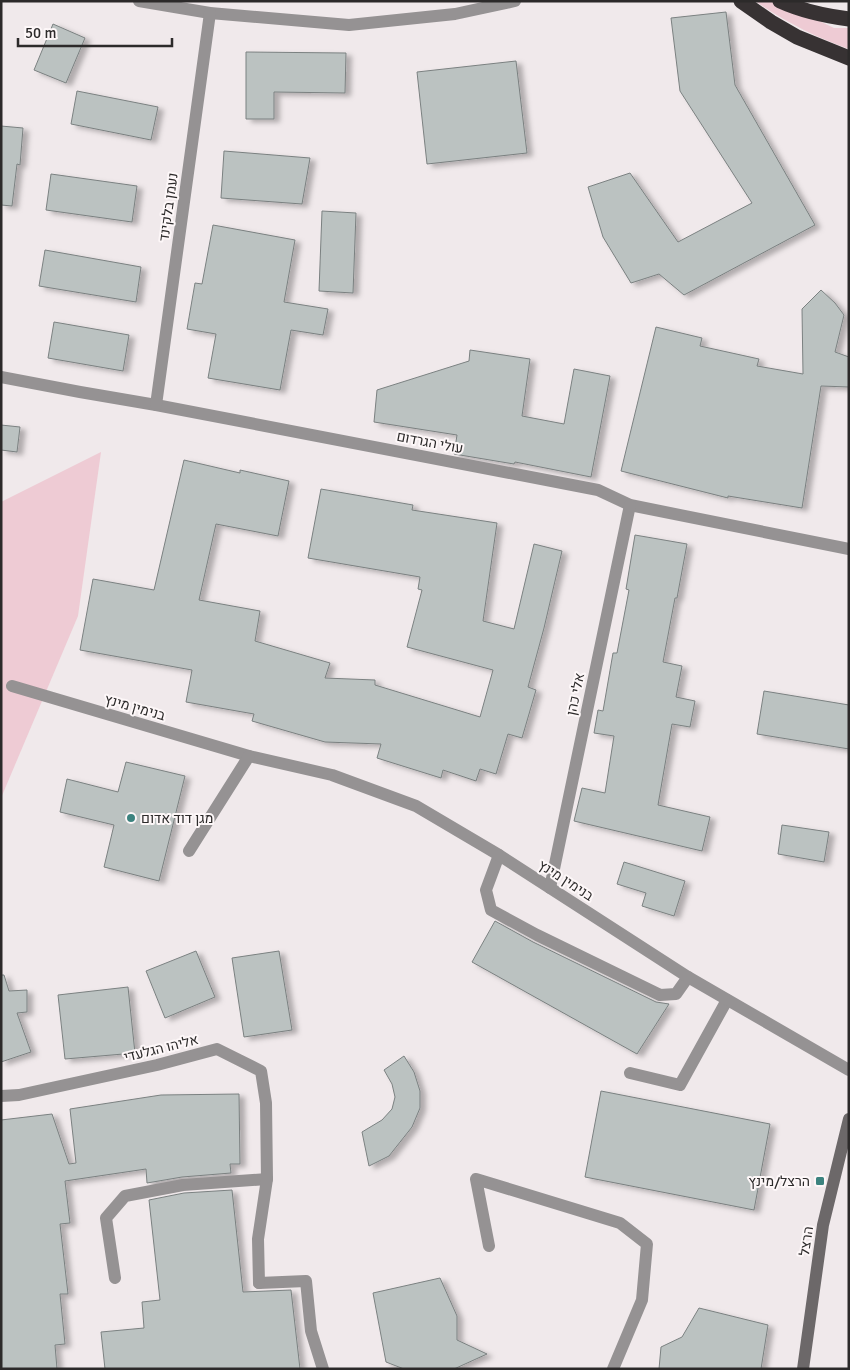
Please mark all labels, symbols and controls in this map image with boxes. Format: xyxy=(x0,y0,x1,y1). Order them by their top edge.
scale bar xyxy=(18,15,171,47)
text: 50 m xyxy=(25,24,56,42)
street label: נעמן בלקינד xyxy=(155,172,182,242)
street label: עולי הגרדום xyxy=(395,428,465,457)
street label: אלי כהן xyxy=(563,671,588,717)
street label: בנימין מינץ xyxy=(102,691,168,724)
place label: מגן דוד אדום xyxy=(141,810,214,827)
marker: מגן דוד אדום xyxy=(125,812,137,824)
street label: בנימין מינץ xyxy=(535,856,597,905)
street label: אליהו הגלעדי xyxy=(122,1031,200,1066)
place label: הרצל/מינץ xyxy=(748,1173,810,1190)
marker: הרצל/מינץ xyxy=(814,1175,826,1187)
street label: הרצל xyxy=(796,1225,817,1257)

